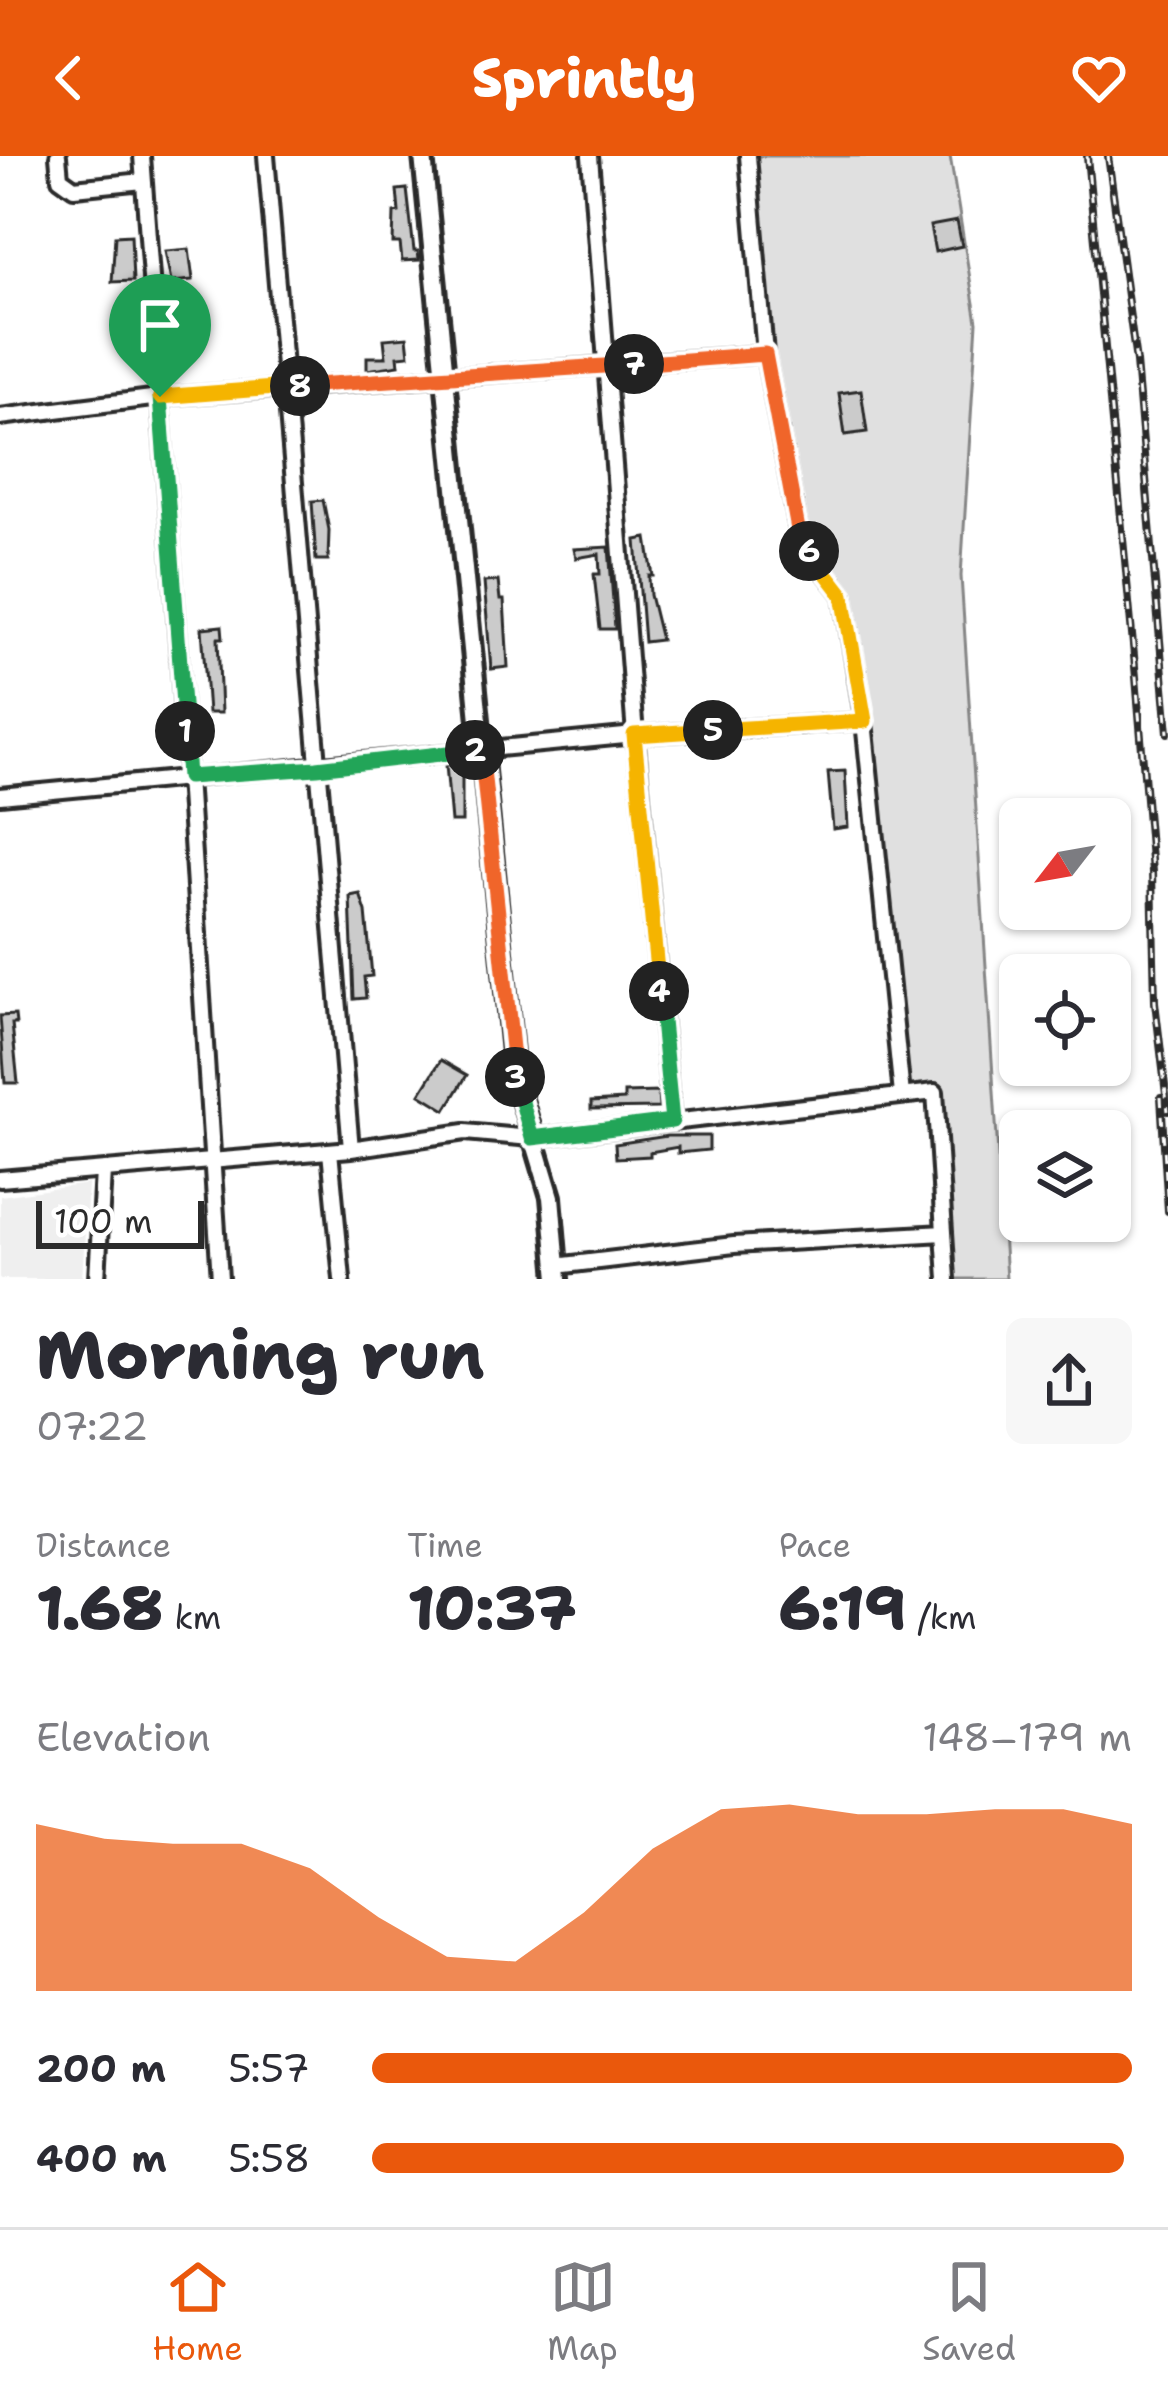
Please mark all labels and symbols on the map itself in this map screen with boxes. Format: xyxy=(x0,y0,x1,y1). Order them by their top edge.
pin xyxy=(109,274,211,397)
pin: 7 xyxy=(604,334,664,394)
pin: 8 xyxy=(270,356,330,416)
pin: 6 xyxy=(779,521,839,581)
pin: 5 xyxy=(683,700,743,760)
pin: 1 xyxy=(155,701,215,761)
pin: 2 xyxy=(445,720,505,780)
north arrow xyxy=(999,798,1131,930)
pin: 4 xyxy=(629,961,689,1021)
pin: 3 xyxy=(485,1047,545,1107)
scale bar xyxy=(36,1195,204,1248)

